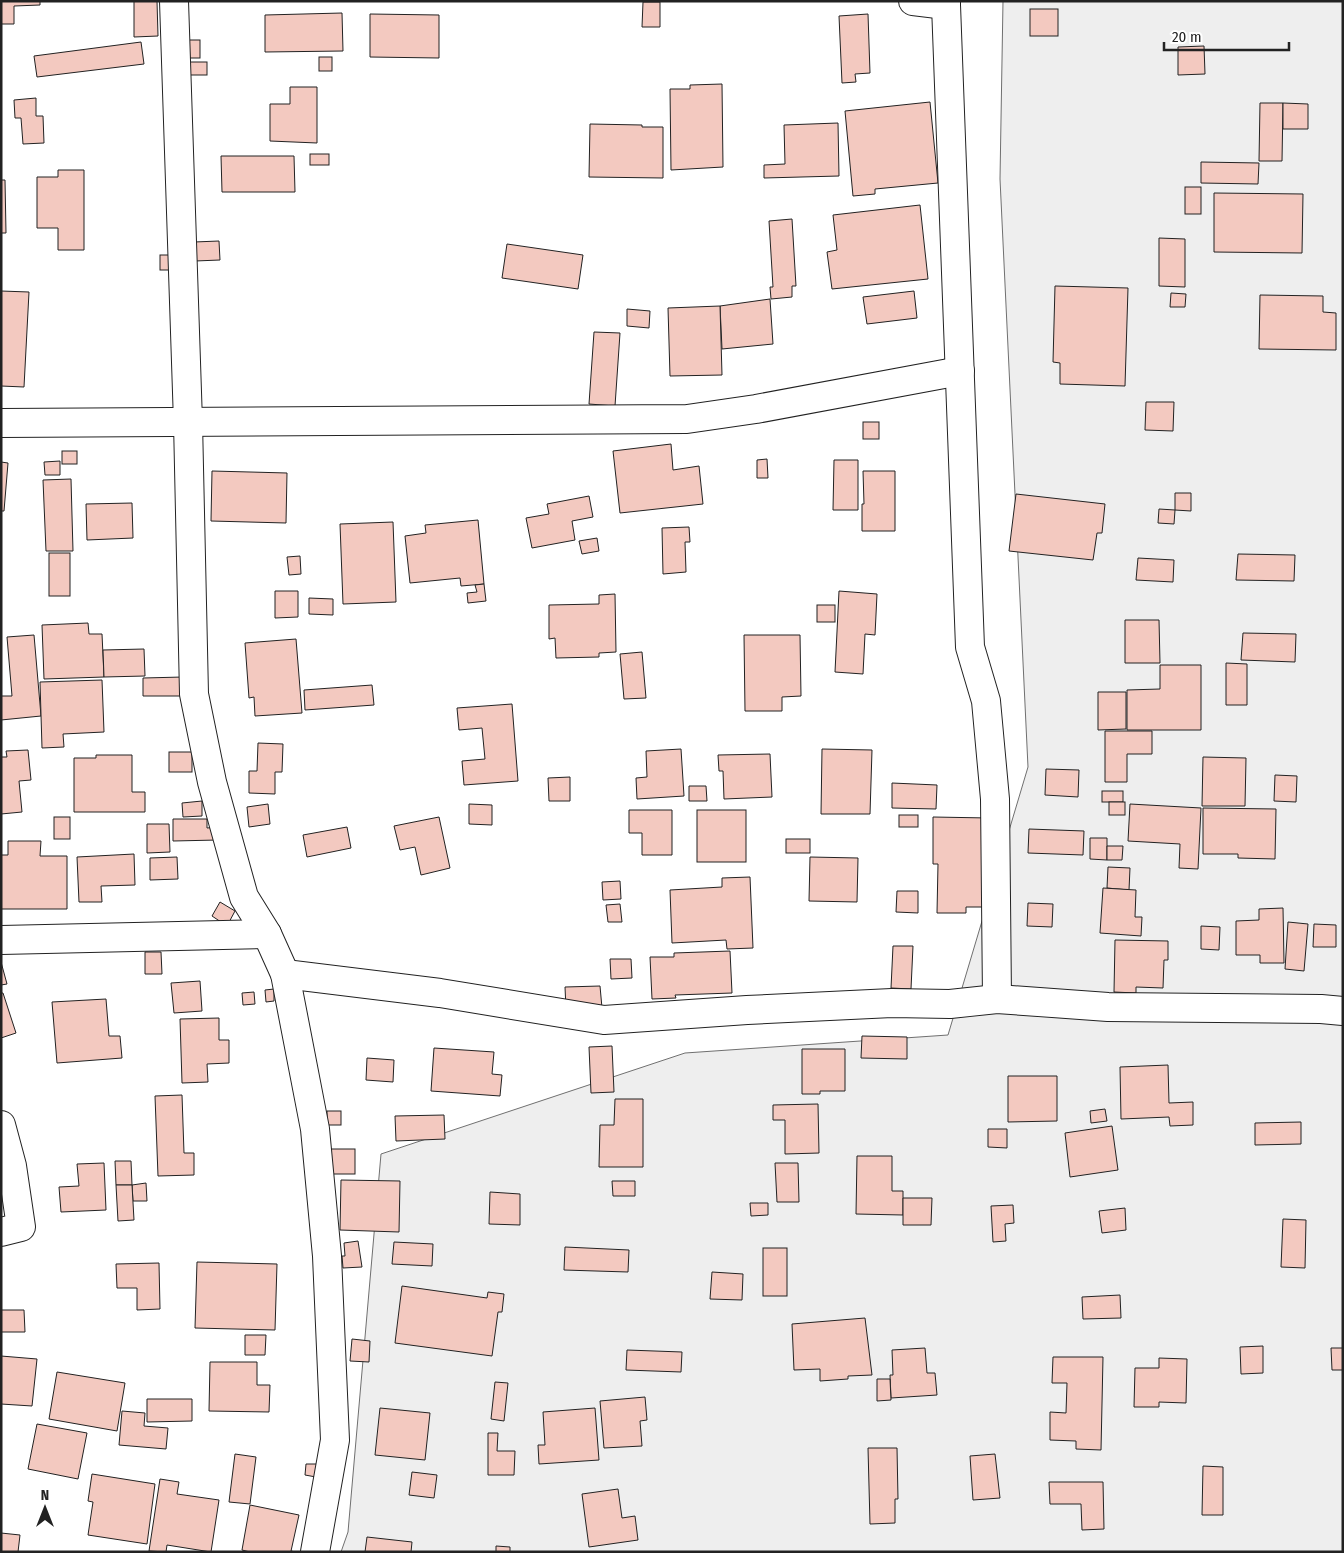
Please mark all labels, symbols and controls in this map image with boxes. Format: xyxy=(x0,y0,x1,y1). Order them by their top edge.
scale bar xyxy=(1164,20,1289,52)
text: 20 m xyxy=(1172,28,1202,46)
north arrow xyxy=(20,1483,70,1533)
text: N xyxy=(41,1487,49,1504)

